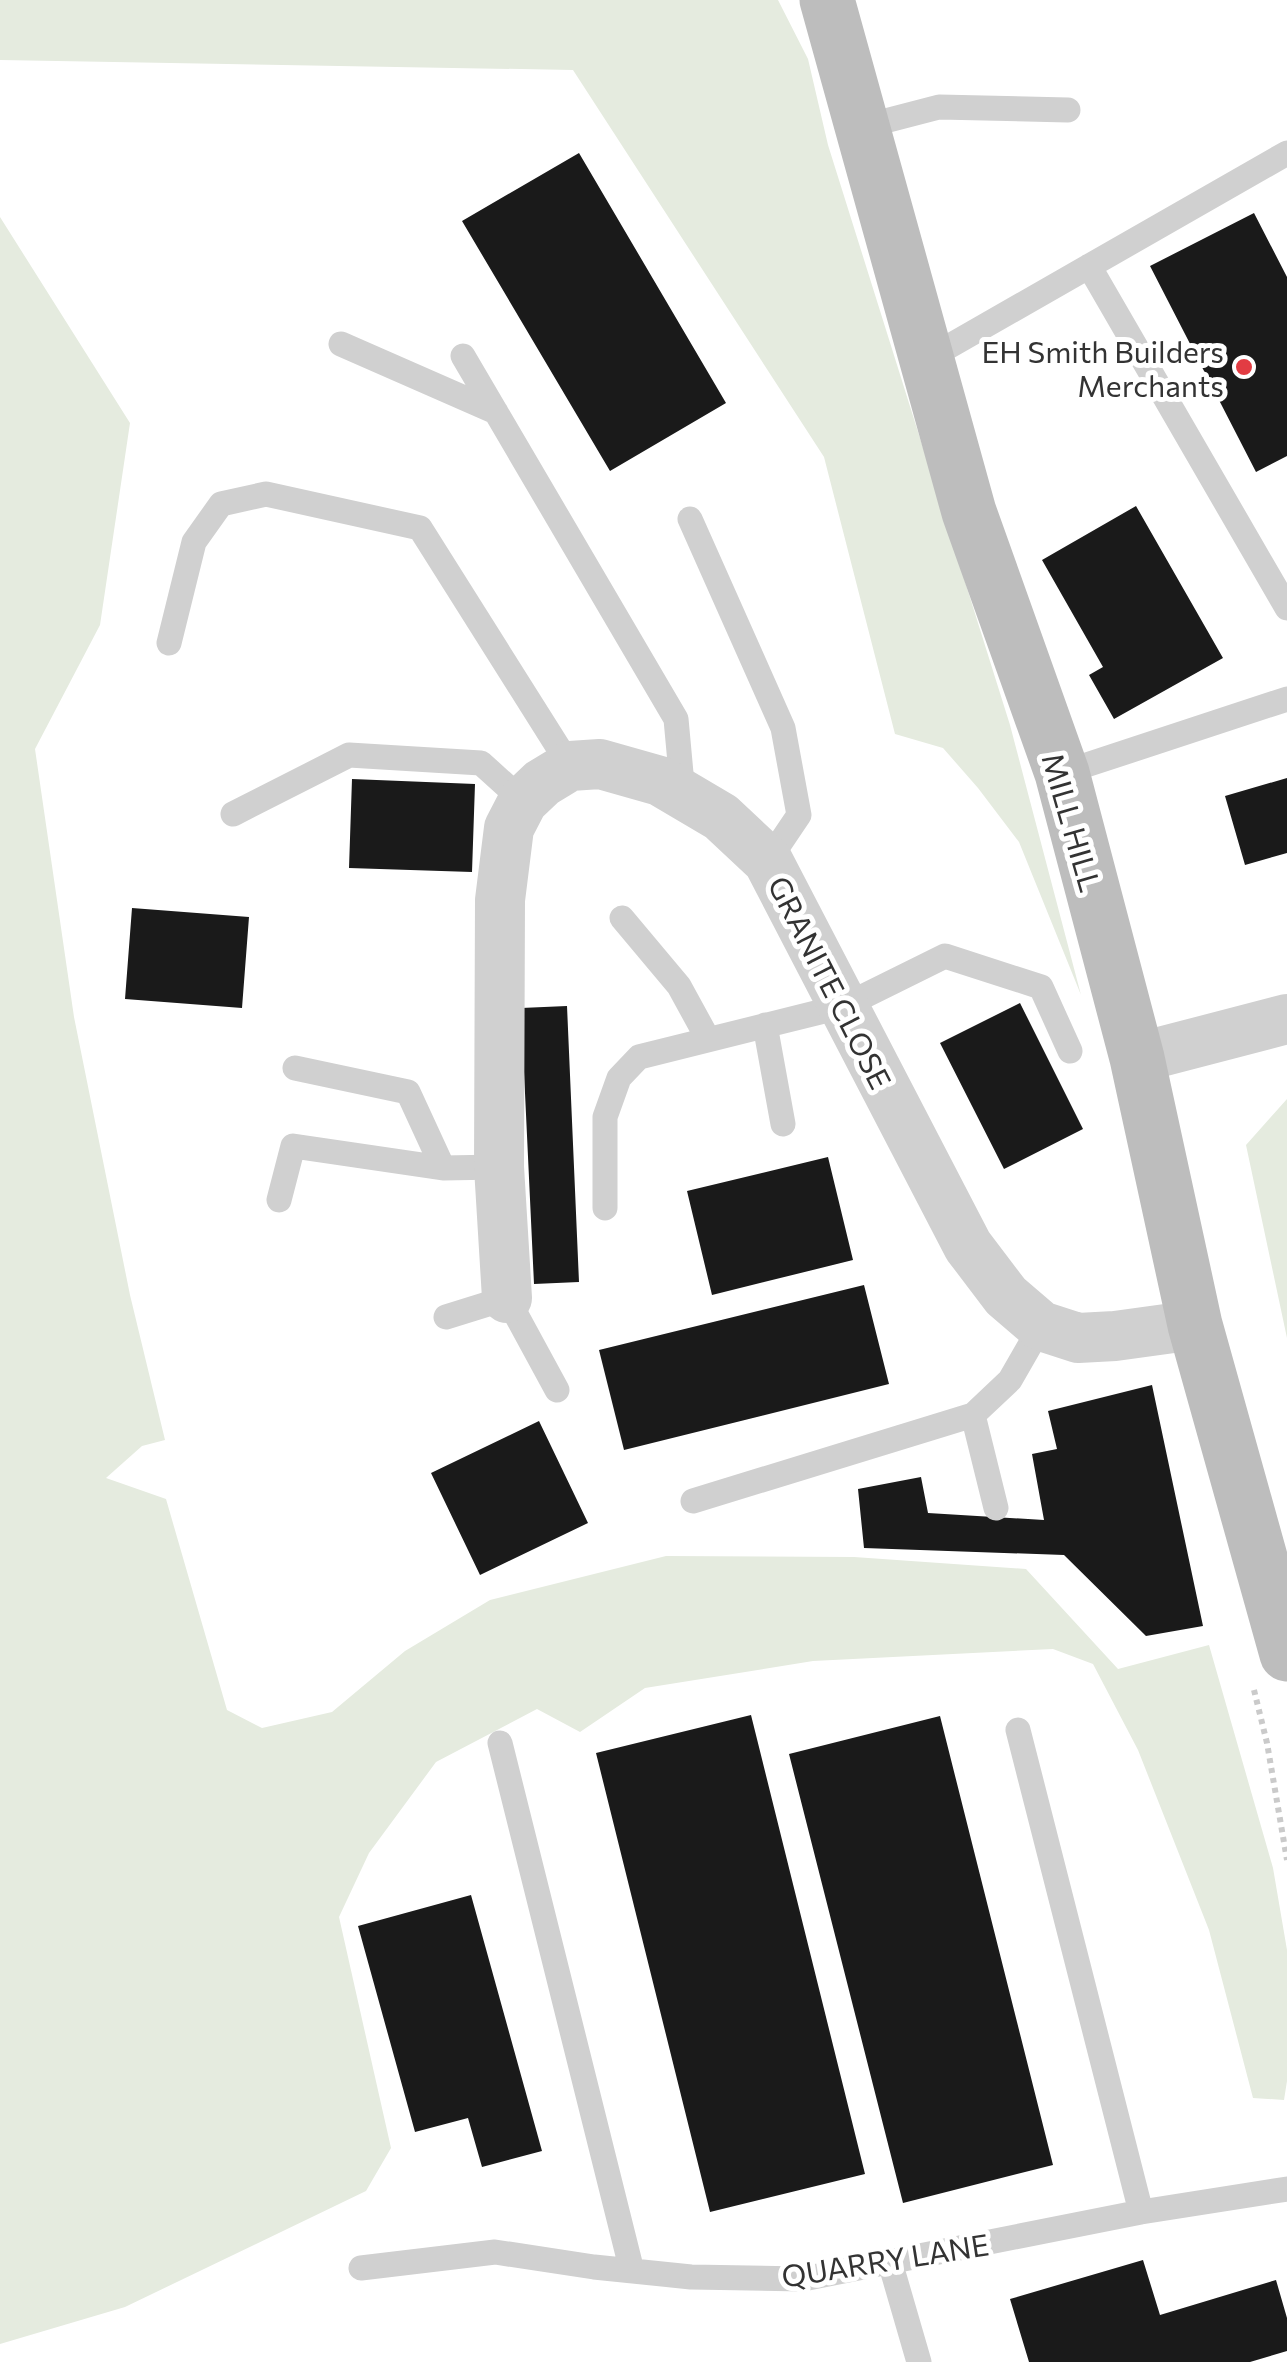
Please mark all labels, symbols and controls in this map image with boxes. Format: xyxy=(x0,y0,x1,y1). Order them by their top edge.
place label: EH Smith Builders Merchants xyxy=(982,332,1224,403)
marker: EH Smith Builders Merchants xyxy=(1233,356,1255,378)
street label: MILL HILL xyxy=(1036,748,1110,896)
street label: GRANITE CLOSE xyxy=(761,870,901,1094)
street label: QUARRY LANE xyxy=(779,2224,991,2294)

